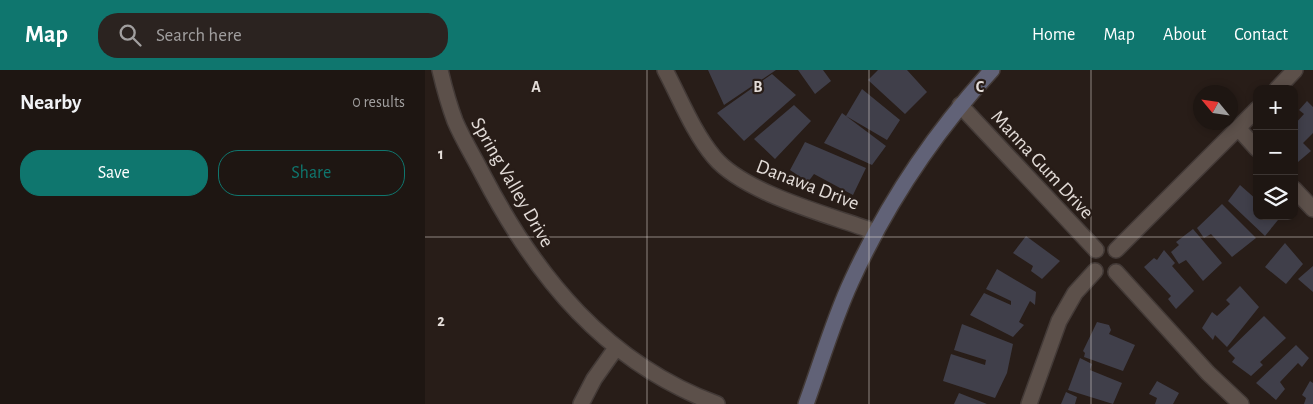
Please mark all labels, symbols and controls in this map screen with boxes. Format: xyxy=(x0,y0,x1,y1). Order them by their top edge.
search box xyxy=(98,13,448,58)
icon: search xyxy=(116,21,144,49)
text: Map xyxy=(25,23,68,47)
text: Search here xyxy=(156,26,242,45)
text: Home xyxy=(1032,26,1075,44)
text: Map xyxy=(1103,26,1135,44)
text: About xyxy=(1163,26,1206,44)
text: Contact xyxy=(1234,26,1288,44)
text: A xyxy=(531,79,541,95)
text: B xyxy=(753,79,763,95)
text: C xyxy=(976,79,985,95)
north arrow xyxy=(1193,85,1238,130)
map controls xyxy=(1253,85,1298,220)
button: + xyxy=(1253,85,1298,130)
text: Nearby xyxy=(20,92,81,113)
text: 0 results xyxy=(352,94,405,110)
street label: Manna Gum Drive xyxy=(987,107,1097,223)
street label: Spring Valley Drive xyxy=(467,114,557,251)
button: − xyxy=(1253,130,1298,175)
text: 1 xyxy=(438,146,444,162)
button: Save xyxy=(20,150,208,196)
button: Share xyxy=(218,150,405,196)
street label: Danawa Drive xyxy=(753,156,862,214)
button: layers xyxy=(1253,175,1298,220)
text: 2 xyxy=(437,313,445,329)

